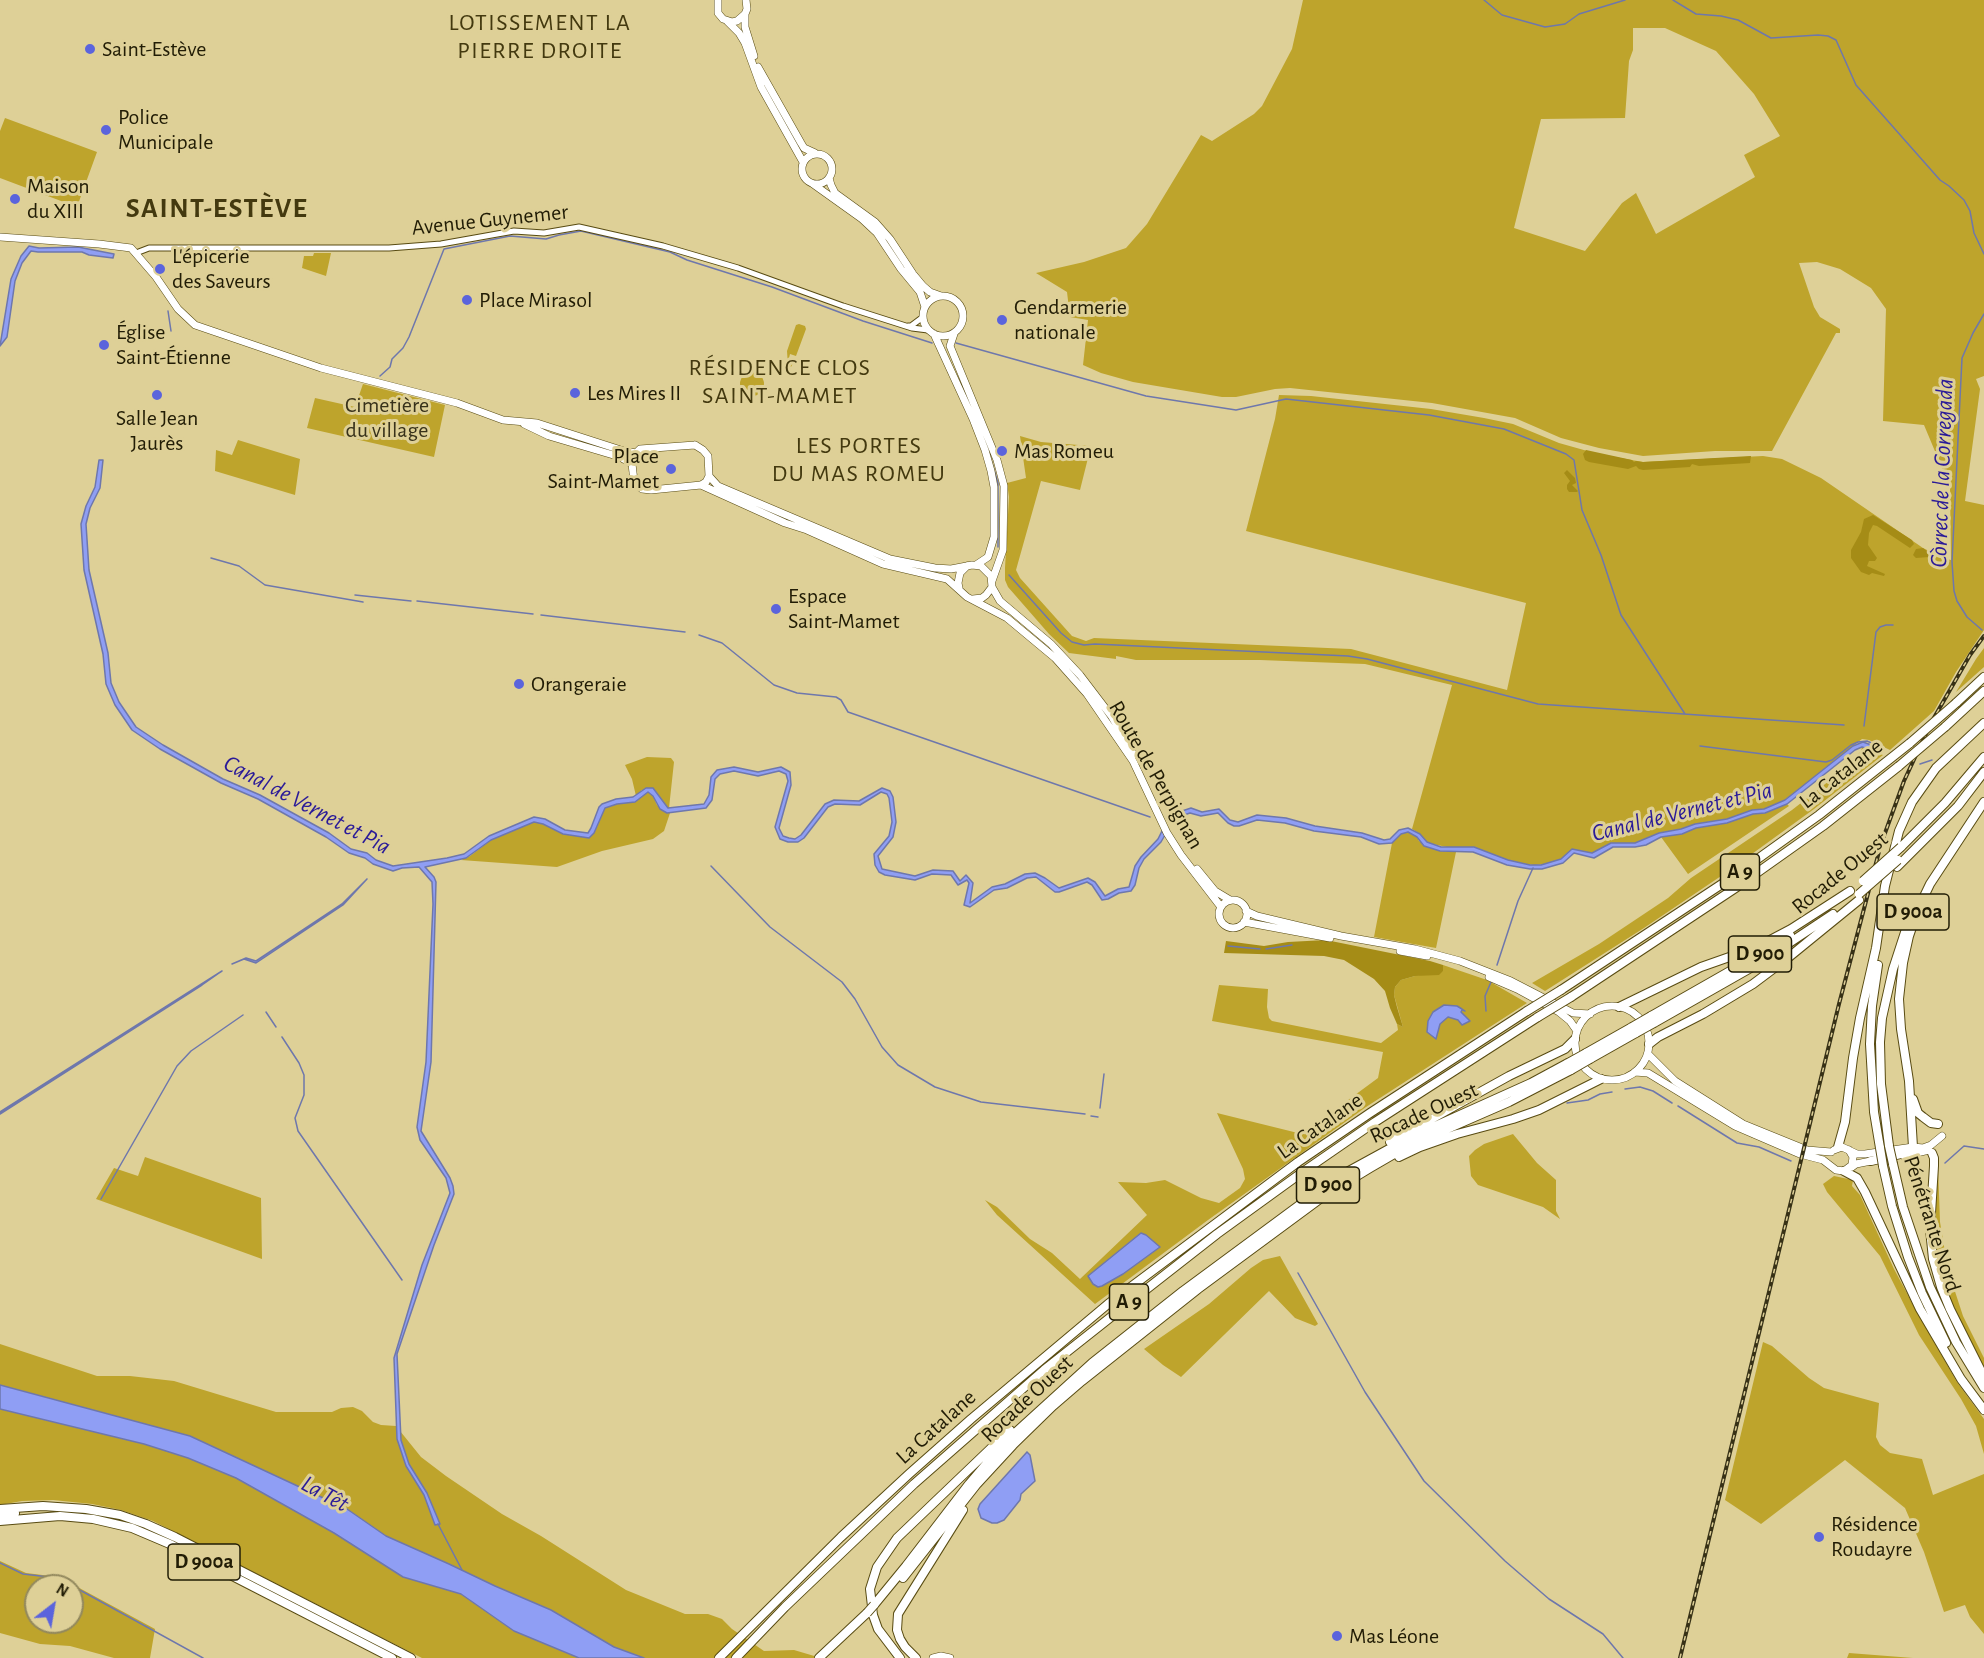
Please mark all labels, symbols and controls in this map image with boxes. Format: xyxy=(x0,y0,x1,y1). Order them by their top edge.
district label: LOTISSEMENT LA PIERRE DROITE xyxy=(449,9,631,65)
place label: Saint-Estève xyxy=(102,36,206,62)
marker: Saint-Estève xyxy=(83,42,97,56)
place label: Police Municipale xyxy=(118,104,213,156)
marker: Police Municipale xyxy=(99,123,113,137)
place label: Maison du XIII xyxy=(27,173,90,224)
marker: Maison du XIII xyxy=(8,192,22,206)
district label: SAINT-ESTÈVE xyxy=(126,192,308,226)
street label: Avenue Guynemer xyxy=(410,199,570,241)
place label: L'épicerie des Saveurs xyxy=(172,243,271,294)
marker: L'épicerie des Saveurs xyxy=(153,262,167,276)
place label: Place Mirasol xyxy=(479,287,592,313)
marker: Place Mirasol xyxy=(460,293,474,307)
place label: Gendarmerie nationale xyxy=(1014,294,1127,346)
marker: Gendarmerie nationale xyxy=(995,313,1009,327)
place label: Église Saint-Étienne xyxy=(116,319,231,370)
marker: Église Saint-Étienne xyxy=(97,338,111,352)
district label: RÉSIDENCE CLOS SAINT-MAMET xyxy=(689,354,871,410)
water label: Còrrec de la Corregada xyxy=(1924,378,1960,568)
place label: Les Mires II xyxy=(587,380,681,406)
marker: Les Mires II xyxy=(568,386,582,400)
marker: Salle Jean Jaurès xyxy=(150,388,164,402)
park label: Cimetière du village xyxy=(345,392,429,444)
place label: Salle Jean Jaurès xyxy=(116,405,198,457)
district label: LES PORTES DU MAS ROMEU xyxy=(772,432,946,488)
place label: Mas Romeu xyxy=(1014,438,1114,464)
place label: Place Saint-Mamet xyxy=(548,443,659,494)
marker: Mas Romeu xyxy=(995,444,1009,458)
marker: Place Saint-Mamet xyxy=(664,462,678,476)
place label: Espace Saint-Mamet xyxy=(788,583,899,634)
marker: Espace Saint-Mamet xyxy=(769,602,783,616)
place label: Orangeraie xyxy=(531,671,627,697)
marker: Orangeraie xyxy=(512,677,526,691)
street label: Route de Perpignan xyxy=(1103,696,1209,854)
street label: La Catalane xyxy=(1794,733,1888,815)
water label: Canal de Vernet et Pia xyxy=(219,749,395,861)
water label: Canal de Vernet et Pia xyxy=(1589,776,1775,848)
street label: Rocade Ouest xyxy=(1787,826,1893,920)
road number: A 9 xyxy=(1720,854,1760,890)
road number: D 900a xyxy=(1877,894,1949,930)
road number: D 900 xyxy=(1728,936,1792,972)
street label: Rocade Ouest xyxy=(1366,1076,1482,1150)
street label: La Catalane xyxy=(1272,1087,1368,1165)
street label: Pénétrante Nord xyxy=(1898,1153,1966,1295)
road number: D 900 xyxy=(1296,1167,1360,1203)
road number: A 9 xyxy=(1110,1284,1148,1320)
street label: Rocade Ouest xyxy=(975,1350,1079,1448)
street label: La Catalane xyxy=(891,1384,981,1470)
water label: La Têt xyxy=(296,1469,354,1519)
place label: Résidence Roudayre xyxy=(1831,1511,1918,1562)
marker: Résidence Roudayre xyxy=(1812,1530,1826,1544)
road number: D 900a xyxy=(168,1544,240,1580)
north arrow xyxy=(24,1574,84,1634)
text: N xyxy=(53,1581,71,1600)
place label: Mas Léone xyxy=(1349,1623,1439,1649)
marker: Mas Léone xyxy=(1330,1629,1344,1643)

